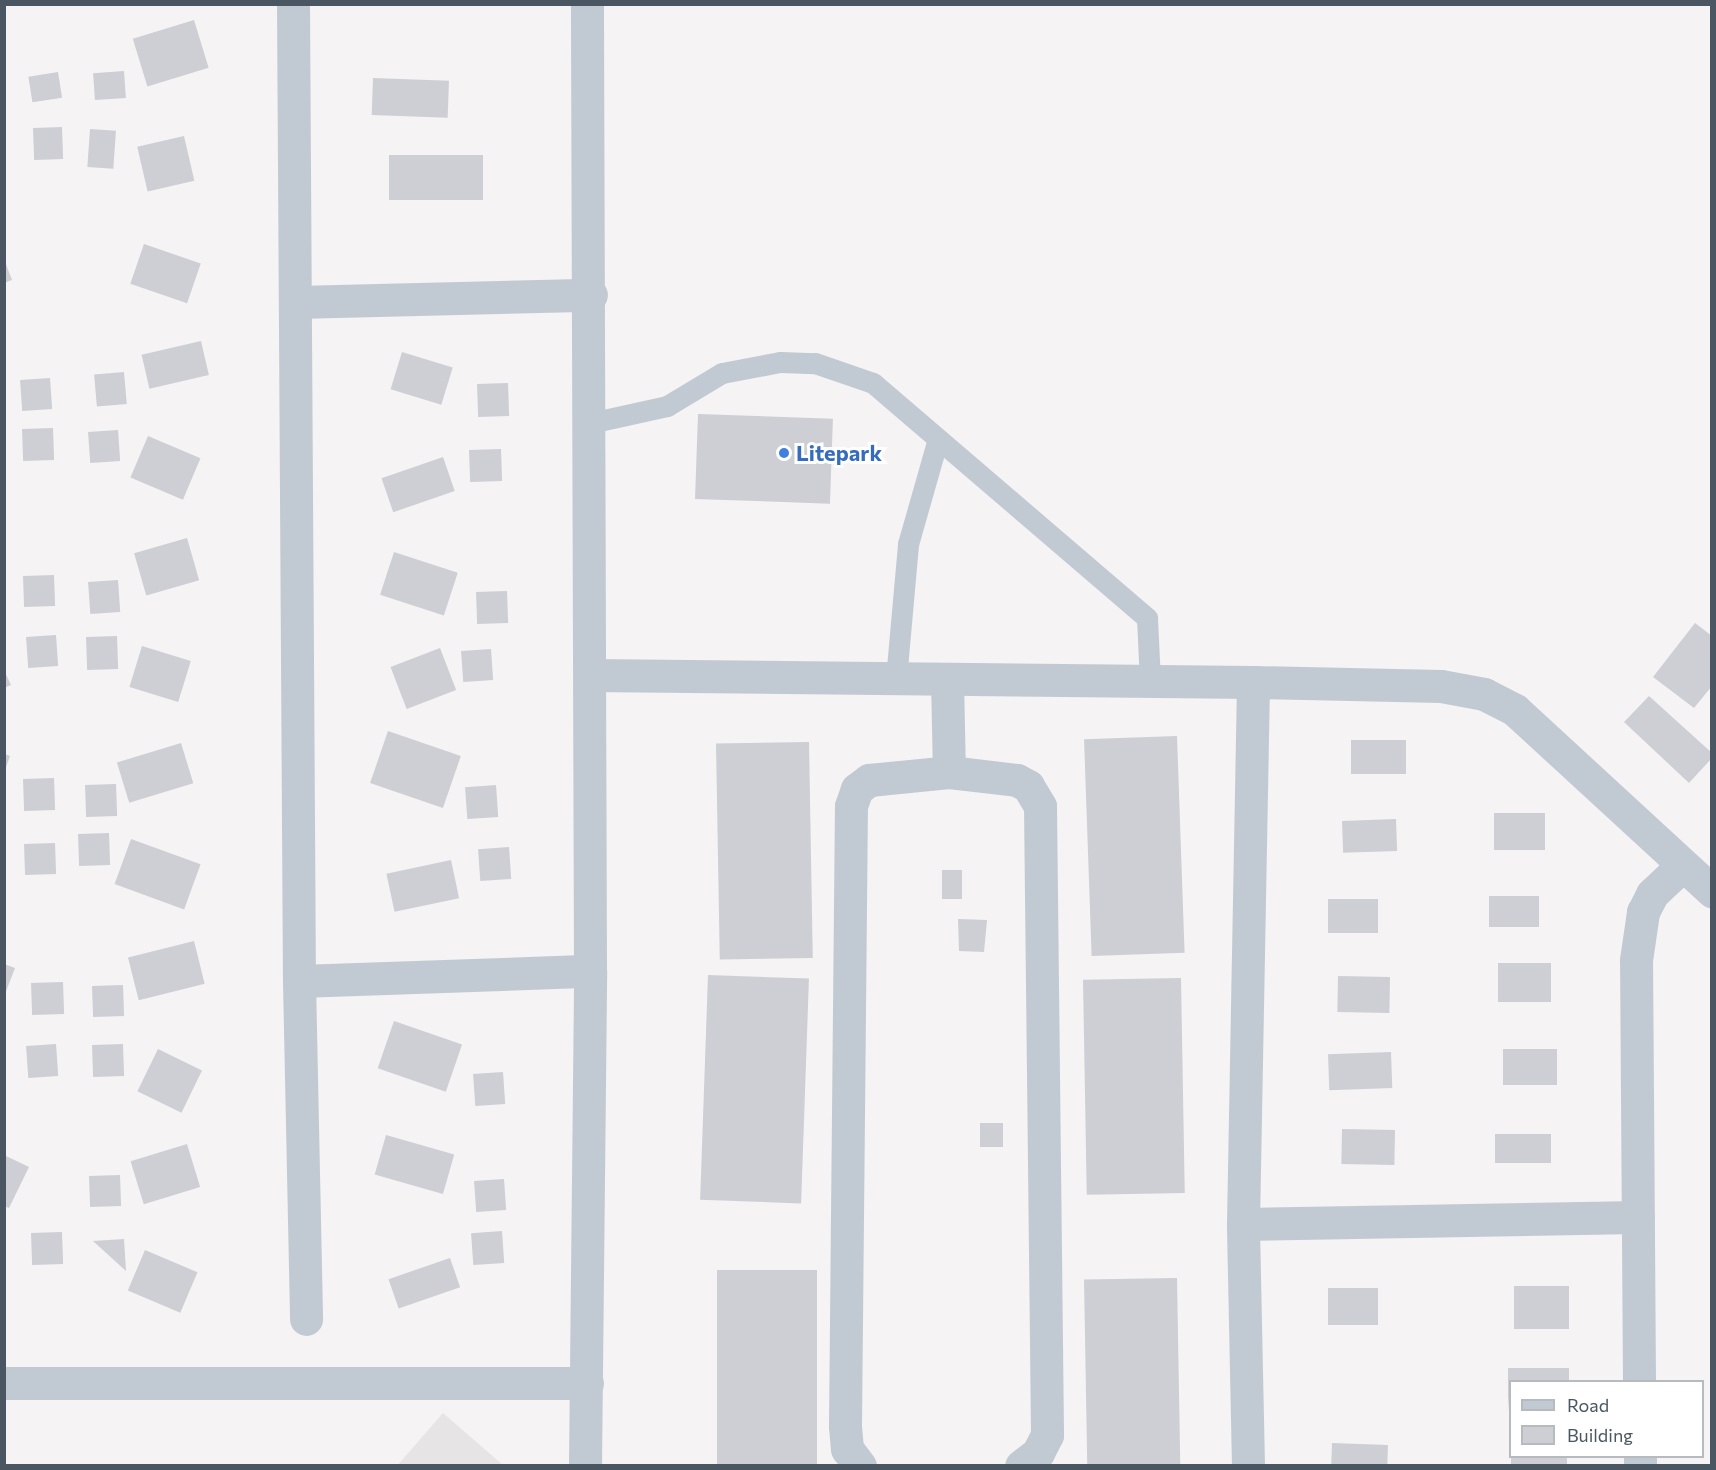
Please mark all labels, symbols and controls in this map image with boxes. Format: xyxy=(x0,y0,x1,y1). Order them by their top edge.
place label: Litepark xyxy=(796,440,882,466)
marker: Litepark xyxy=(777,446,791,460)
legend xyxy=(1509,1380,1704,1458)
text: Road xyxy=(1567,1394,1609,1416)
text: Building xyxy=(1567,1424,1633,1446)

